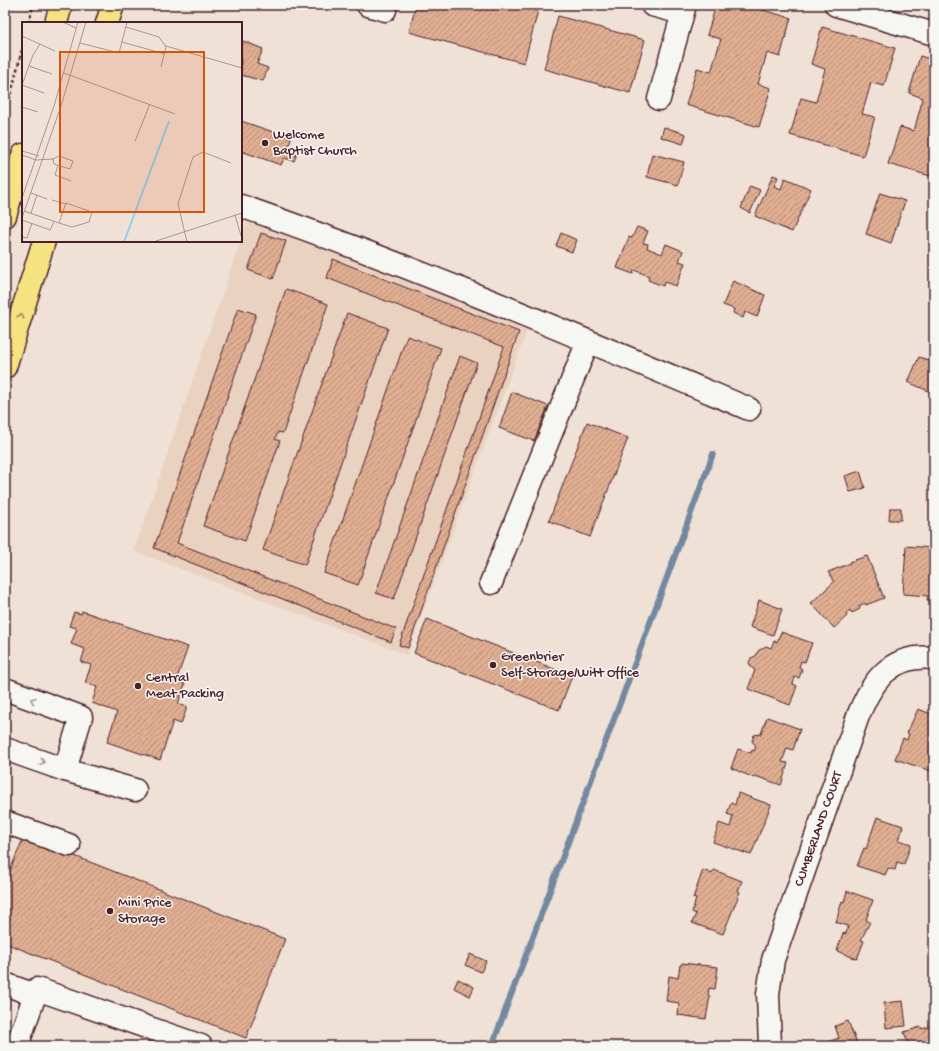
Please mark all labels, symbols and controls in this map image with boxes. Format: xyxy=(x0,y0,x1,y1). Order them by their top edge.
inset map xyxy=(22,22,242,242)
place label: Welcome Baptist Church xyxy=(272,127,357,160)
marker: Welcome Baptist Church xyxy=(260,138,270,148)
one-way arrow xyxy=(16,313,25,320)
place label: Greenbrier Self-Storage/Witt Office xyxy=(501,649,640,682)
marker: Greenbrier Self-Storage/Witt Office xyxy=(488,660,498,670)
place label: Central Meat Packing xyxy=(146,670,224,703)
marker: Central Meat Packing xyxy=(133,681,143,691)
one-way arrow xyxy=(29,696,36,704)
one-way arrow xyxy=(38,757,45,766)
street label: CUMBERLAND COURT xyxy=(791,769,847,889)
place label: Mini Price Storage xyxy=(118,895,172,928)
marker: Mini Price Storage xyxy=(105,906,115,916)

